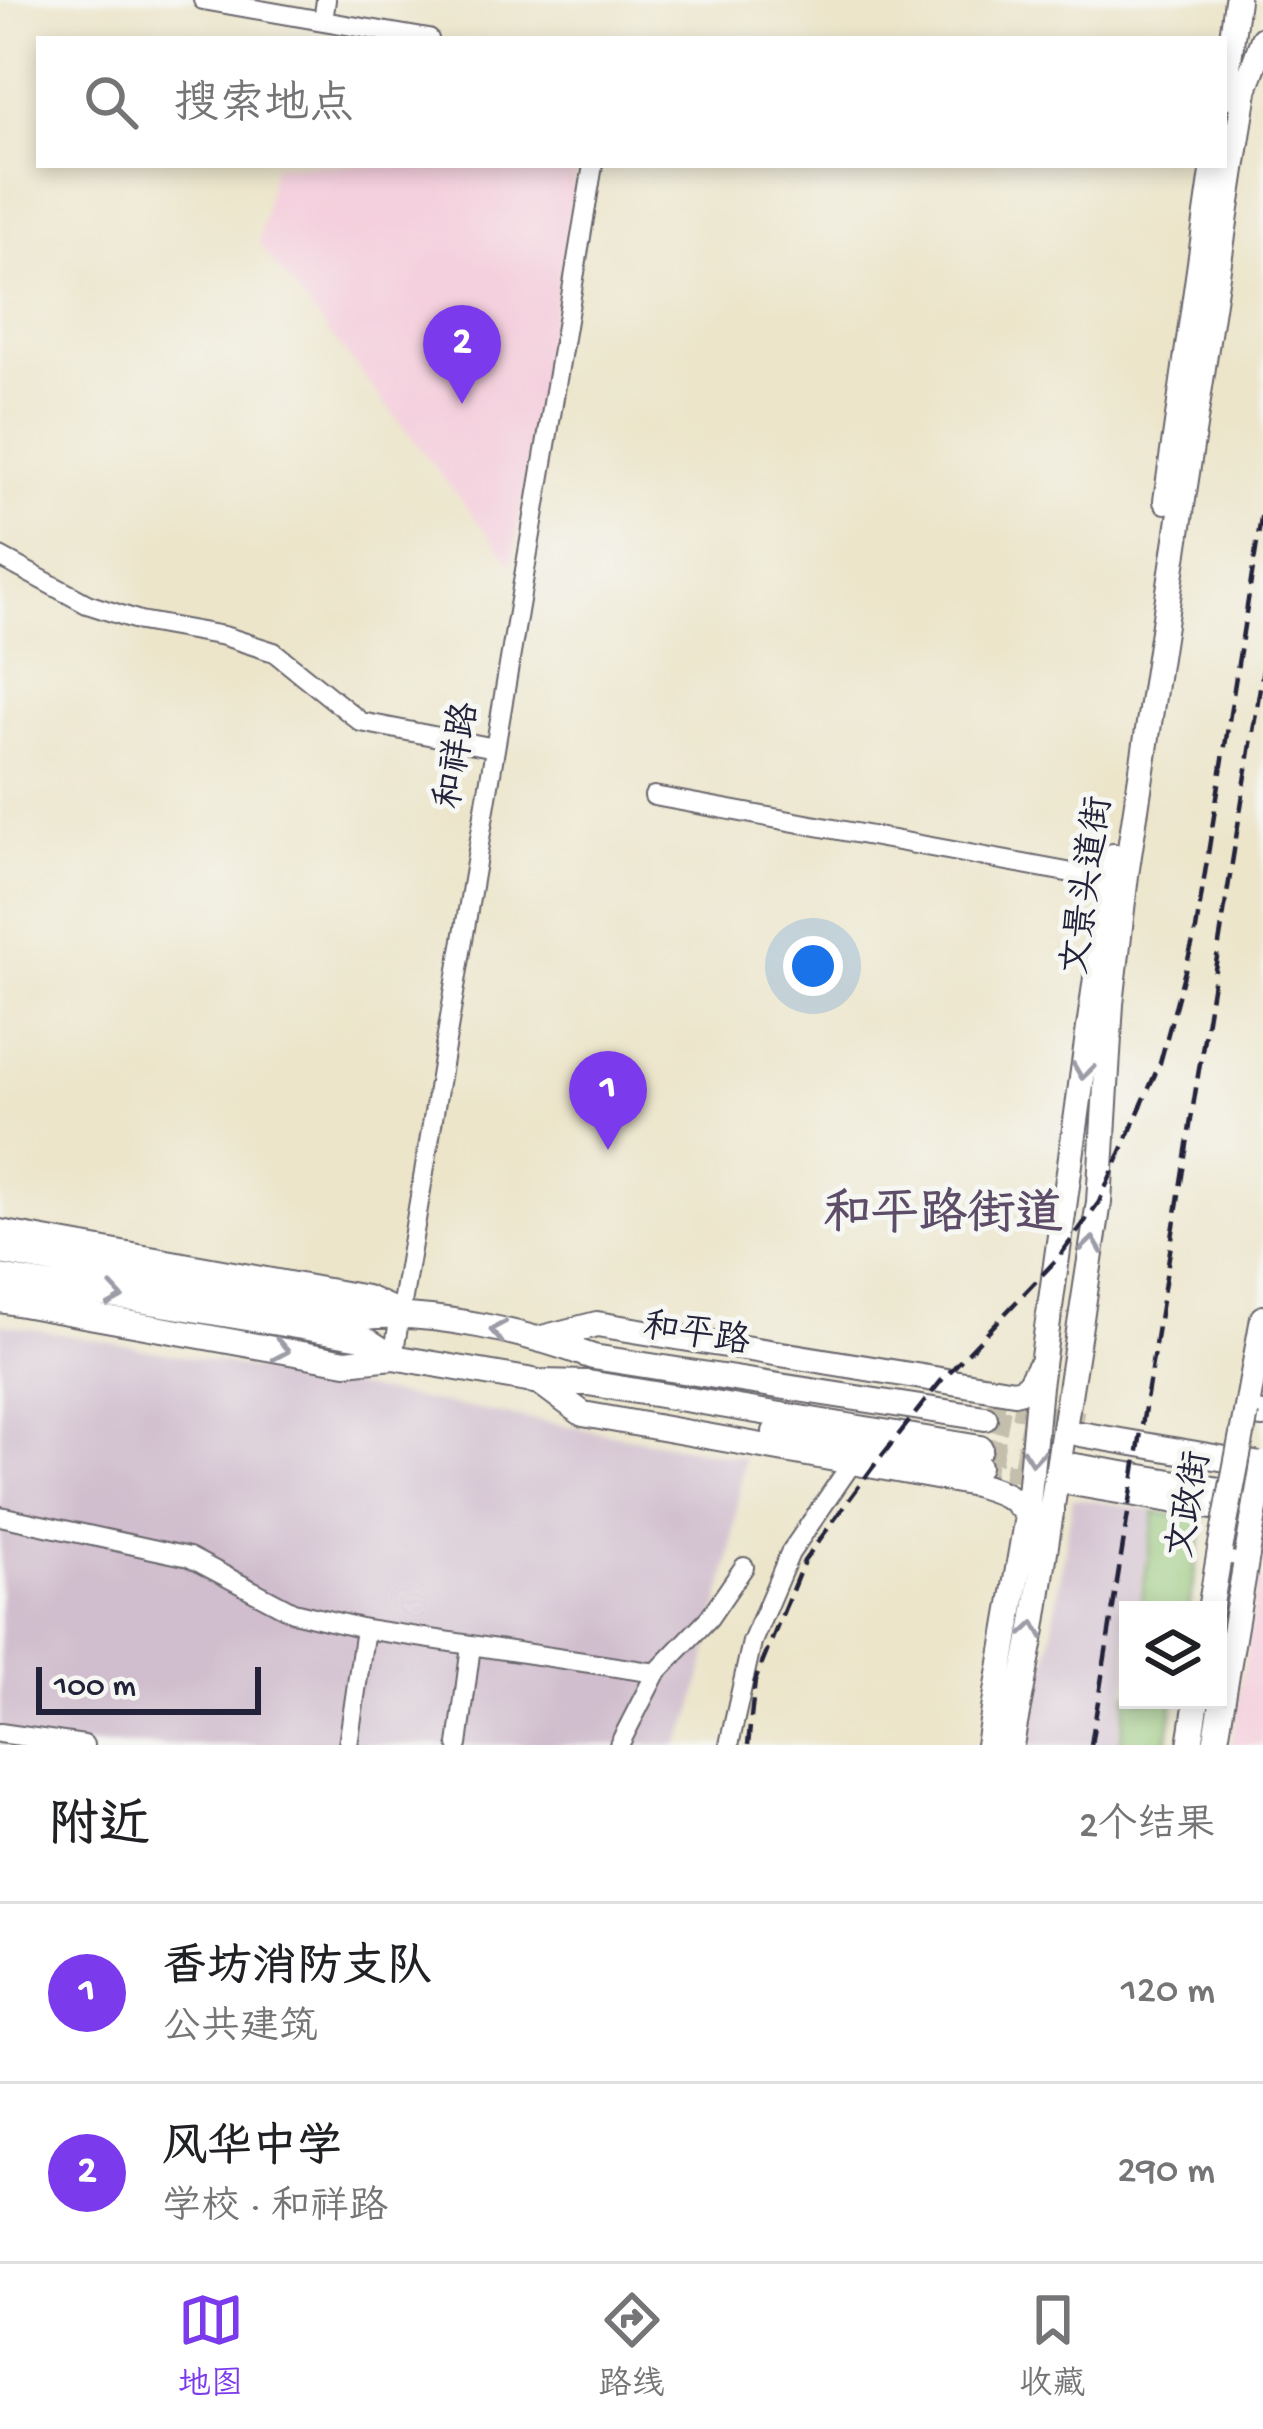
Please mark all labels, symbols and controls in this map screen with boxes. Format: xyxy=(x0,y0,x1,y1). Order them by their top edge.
search box xyxy=(36,36,1227,168)
icon: search xyxy=(78,69,144,135)
text: 搜索地点 xyxy=(174,81,354,134)
pin: 2 xyxy=(423,305,501,404)
street label: 和祥路 xyxy=(427,699,491,813)
street label: 文景头道街 xyxy=(1054,794,1124,978)
your location xyxy=(783,936,843,996)
pin: 1 xyxy=(569,1051,647,1150)
one-way arrow xyxy=(1071,1061,1097,1080)
district label: 和平路街道 xyxy=(823,1186,1063,1247)
one-way arrow xyxy=(1079,1235,1104,1255)
one-way arrow xyxy=(105,1283,125,1308)
street label: 和平路 xyxy=(639,1305,753,1367)
one-way arrow xyxy=(489,1319,509,1344)
one-way arrow xyxy=(270,1337,290,1362)
one-way arrow xyxy=(1021,1448,1046,1467)
street label: 文政街 xyxy=(1160,1448,1223,1562)
map controls xyxy=(1119,1601,1227,1709)
button: layers xyxy=(1119,1601,1227,1709)
one-way arrow xyxy=(1019,1621,1045,1640)
scale bar xyxy=(36,1661,261,1714)
text: 100 m xyxy=(54,1669,136,1707)
text: 附近 xyxy=(48,1800,150,1860)
text: 2个结果 xyxy=(1079,1805,1215,1851)
text: 香坊消防支队 xyxy=(162,1944,432,1997)
text: 1 xyxy=(79,1970,95,2016)
text: 120 m xyxy=(1121,1970,1215,2016)
text: 公共建筑 xyxy=(162,2007,318,2053)
text: 风华中学 xyxy=(162,2124,342,2177)
text: 2 xyxy=(77,2150,97,2196)
text: 290 m xyxy=(1117,2150,1215,2196)
text: 学校 · 和祥路 xyxy=(162,2187,388,2233)
tab: 地图 xyxy=(178,2287,244,2406)
tab: 路线 xyxy=(599,2287,665,2406)
tab: 收藏 xyxy=(1020,2287,1086,2406)

